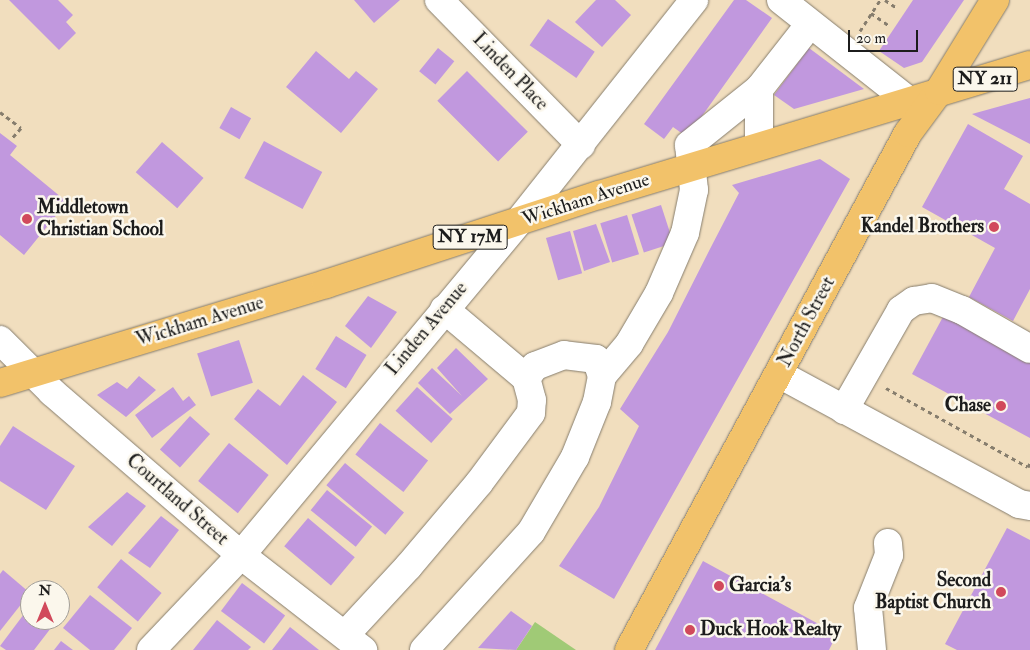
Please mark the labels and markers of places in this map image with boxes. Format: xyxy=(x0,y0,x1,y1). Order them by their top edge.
place label: Middletown Christian School xyxy=(37,197,164,241)
marker: Middletown Christian School xyxy=(21,213,33,225)
place label: Kandel Brothers xyxy=(861,216,984,238)
marker: Kandel Brothers xyxy=(988,221,1000,233)
place label: Chase xyxy=(945,395,991,417)
marker: Chase xyxy=(995,400,1007,412)
place label: Second Baptist Church xyxy=(875,570,991,614)
place label: Garcia's xyxy=(729,575,791,597)
marker: Garcia's xyxy=(713,580,725,592)
marker: Second Baptist Church xyxy=(995,586,1007,598)
place label: Duck Hook Realty xyxy=(700,619,841,641)
marker: Duck Hook Realty xyxy=(684,624,696,636)

